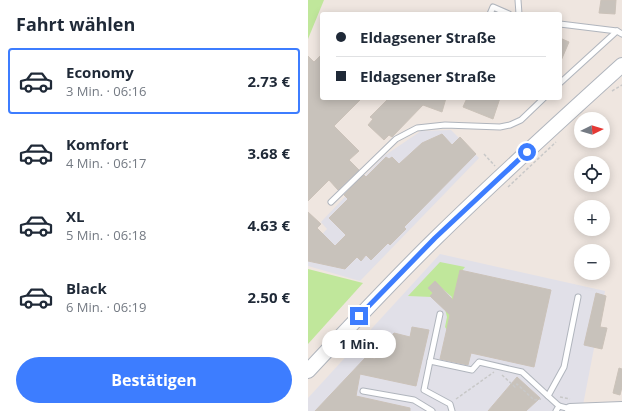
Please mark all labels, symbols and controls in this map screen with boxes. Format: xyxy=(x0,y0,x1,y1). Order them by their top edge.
text: Fahrt wählen xyxy=(16,12,135,36)
text: Eldagsener Straße xyxy=(360,27,496,47)
text: Economy xyxy=(66,62,134,82)
icon: car xyxy=(18,63,54,99)
text: Eldagsener Straße xyxy=(360,66,496,86)
text: 2.73 € xyxy=(248,71,290,91)
text: 3 Min. · 06:16 xyxy=(66,82,147,100)
north arrow xyxy=(574,112,610,148)
map controls xyxy=(574,112,610,280)
text: Komfort xyxy=(66,134,128,154)
icon: car xyxy=(18,135,54,171)
text: 3.68 € xyxy=(248,143,290,163)
route start xyxy=(518,143,536,161)
text: 4 Min. · 06:17 xyxy=(66,154,147,172)
button: locate xyxy=(574,156,610,192)
button: + xyxy=(574,200,610,236)
text: XL xyxy=(66,206,84,226)
icon: car xyxy=(18,207,54,243)
text: 4.63 € xyxy=(248,215,290,235)
text: 5 Min. · 06:18 xyxy=(66,226,147,244)
button: − xyxy=(574,244,610,280)
text: Black xyxy=(66,278,107,298)
icon: car xyxy=(18,279,54,315)
text: 2.50 € xyxy=(248,287,290,307)
text: 6 Min. · 06:19 xyxy=(66,298,147,316)
route end xyxy=(350,307,368,325)
callout: 1 Min. xyxy=(322,330,396,358)
text: 1 Min. xyxy=(339,335,379,353)
button: Bestätigen xyxy=(16,357,292,403)

